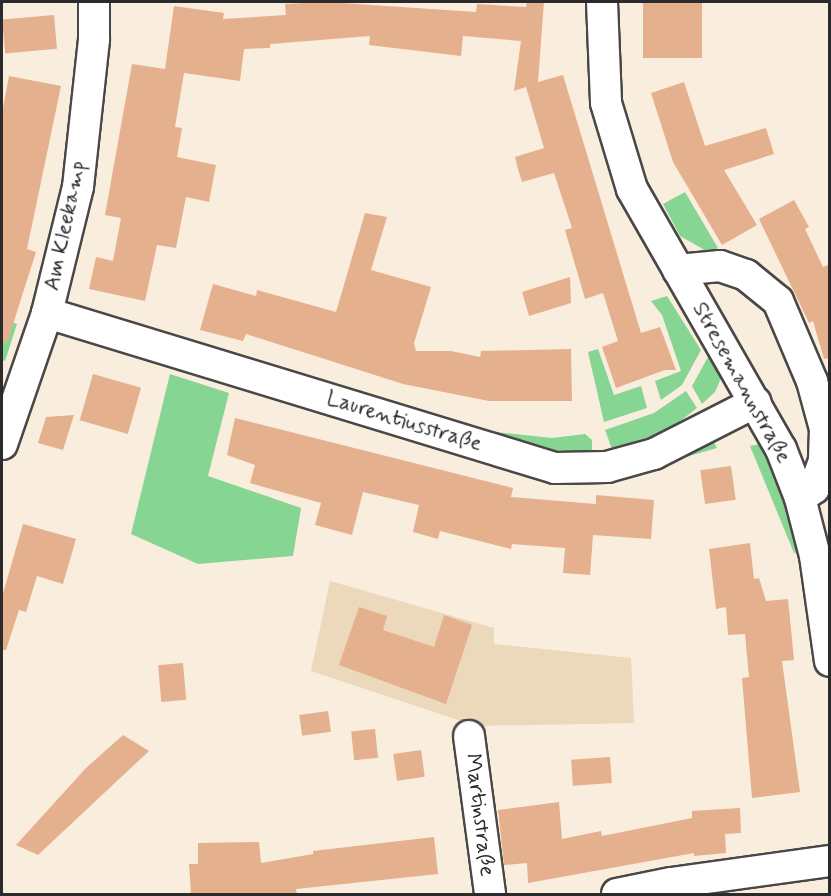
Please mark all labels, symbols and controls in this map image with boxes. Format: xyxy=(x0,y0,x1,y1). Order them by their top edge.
street label: Am Kleekamp xyxy=(39,159,93,293)
street label: Stresemannstraße xyxy=(686,298,796,468)
street label: Laurentiusstraße xyxy=(323,386,485,458)
street label: Martinstraße xyxy=(458,752,500,878)

